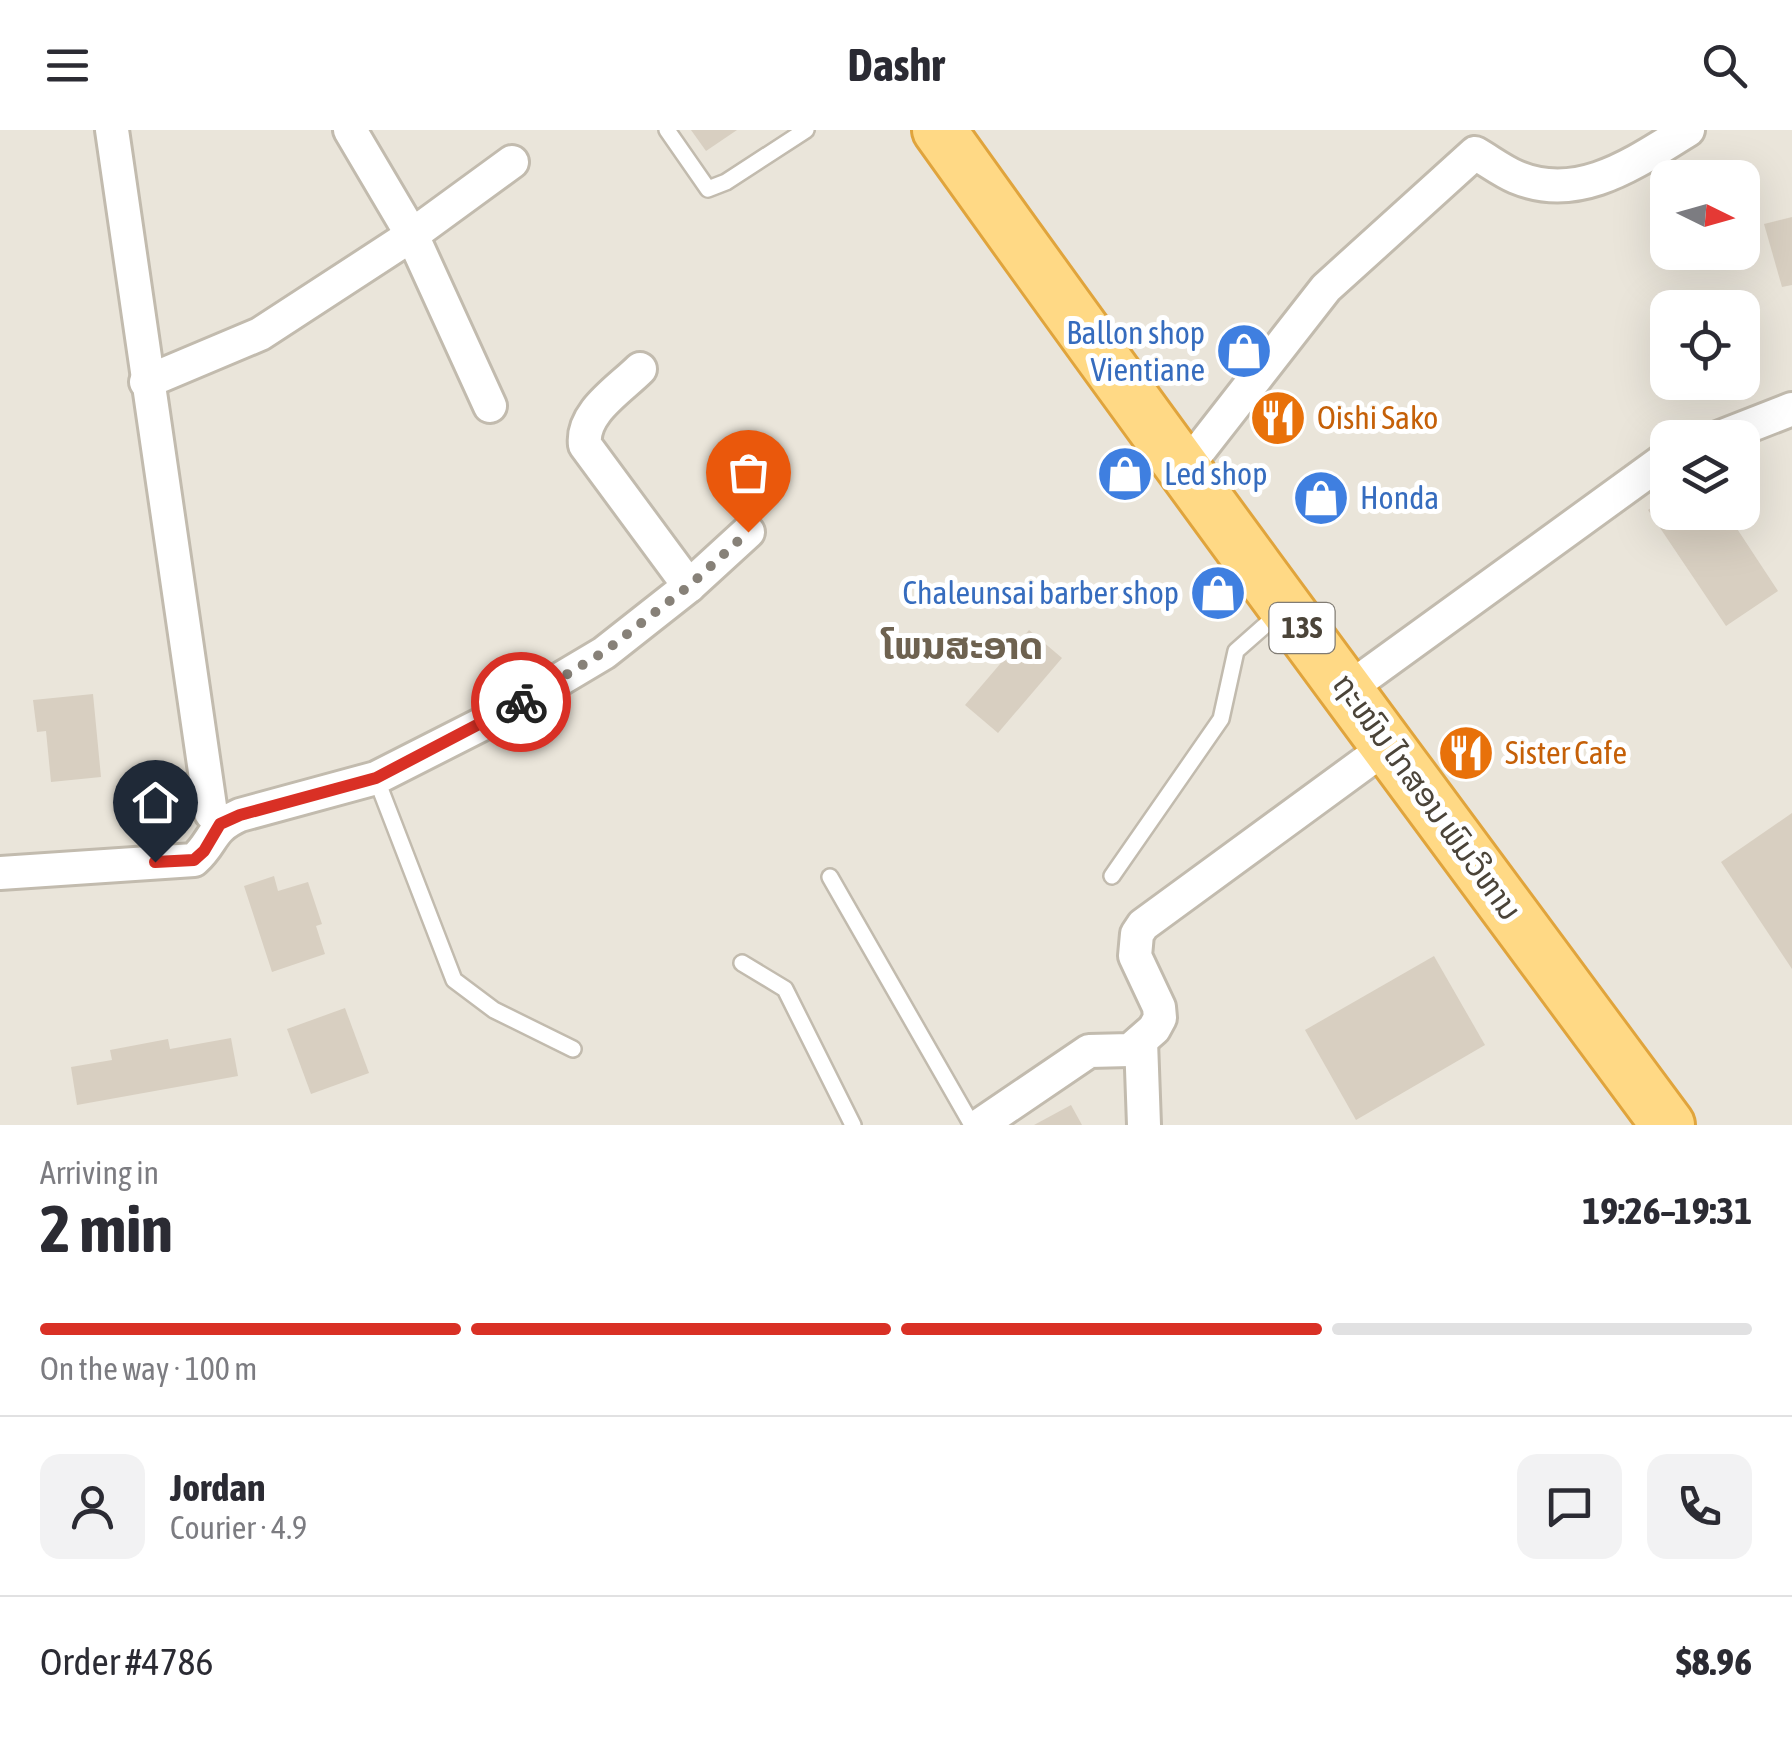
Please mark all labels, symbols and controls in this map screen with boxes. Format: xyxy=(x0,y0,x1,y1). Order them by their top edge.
icon: menu xyxy=(40,38,95,93)
icon: search xyxy=(1697,38,1752,93)
text: Dashr xyxy=(847,39,945,91)
north arrow xyxy=(1650,160,1760,270)
map controls xyxy=(1650,160,1760,530)
button: locate xyxy=(1650,290,1760,400)
place label: Ballon shop Vientiane xyxy=(1066,314,1205,388)
shop icon: Ballon shop Vientiane xyxy=(1214,321,1274,381)
restaurant icon: Oishi Sako xyxy=(1248,388,1308,448)
place label: Oishi Sako xyxy=(1317,399,1438,436)
button: layers xyxy=(1650,420,1760,530)
pin xyxy=(706,430,791,533)
shop icon: Led shop xyxy=(1095,444,1155,504)
icon: bag xyxy=(721,445,776,500)
place label: Led shop xyxy=(1164,455,1267,492)
shop icon: Honda xyxy=(1291,468,1351,528)
place label: Honda xyxy=(1360,479,1439,516)
shop icon: Chaleunsai barber shop xyxy=(1188,563,1248,623)
place label: Chaleunsai barber shop xyxy=(903,574,1179,611)
road number: 13S xyxy=(1270,603,1334,653)
district label: ໂພນສະອາດ xyxy=(880,624,1043,667)
courier xyxy=(471,652,571,752)
street label: ຖະໜົນ ໄກສອນ ພົມວິຫານ xyxy=(1325,666,1529,927)
icon: bike xyxy=(494,675,549,730)
restaurant icon: Sister Cafe xyxy=(1436,723,1496,783)
place label: Sister Cafe xyxy=(1505,734,1627,771)
pin xyxy=(113,760,198,863)
icon: home xyxy=(128,775,183,830)
text: Arriving in xyxy=(40,1154,159,1191)
text: 19:26–19:31 xyxy=(1582,1189,1752,1232)
text: 2 min xyxy=(40,1191,173,1266)
text: On the way · 100 m xyxy=(40,1350,257,1387)
button: person xyxy=(40,1454,145,1559)
button: chat xyxy=(1517,1454,1622,1559)
button: phone xyxy=(1647,1454,1752,1559)
text: Jordan xyxy=(170,1466,265,1509)
text: Courier · 4.9 xyxy=(170,1509,307,1546)
text: Order #4786 xyxy=(40,1640,213,1683)
text: $8.96 xyxy=(1676,1640,1752,1683)

